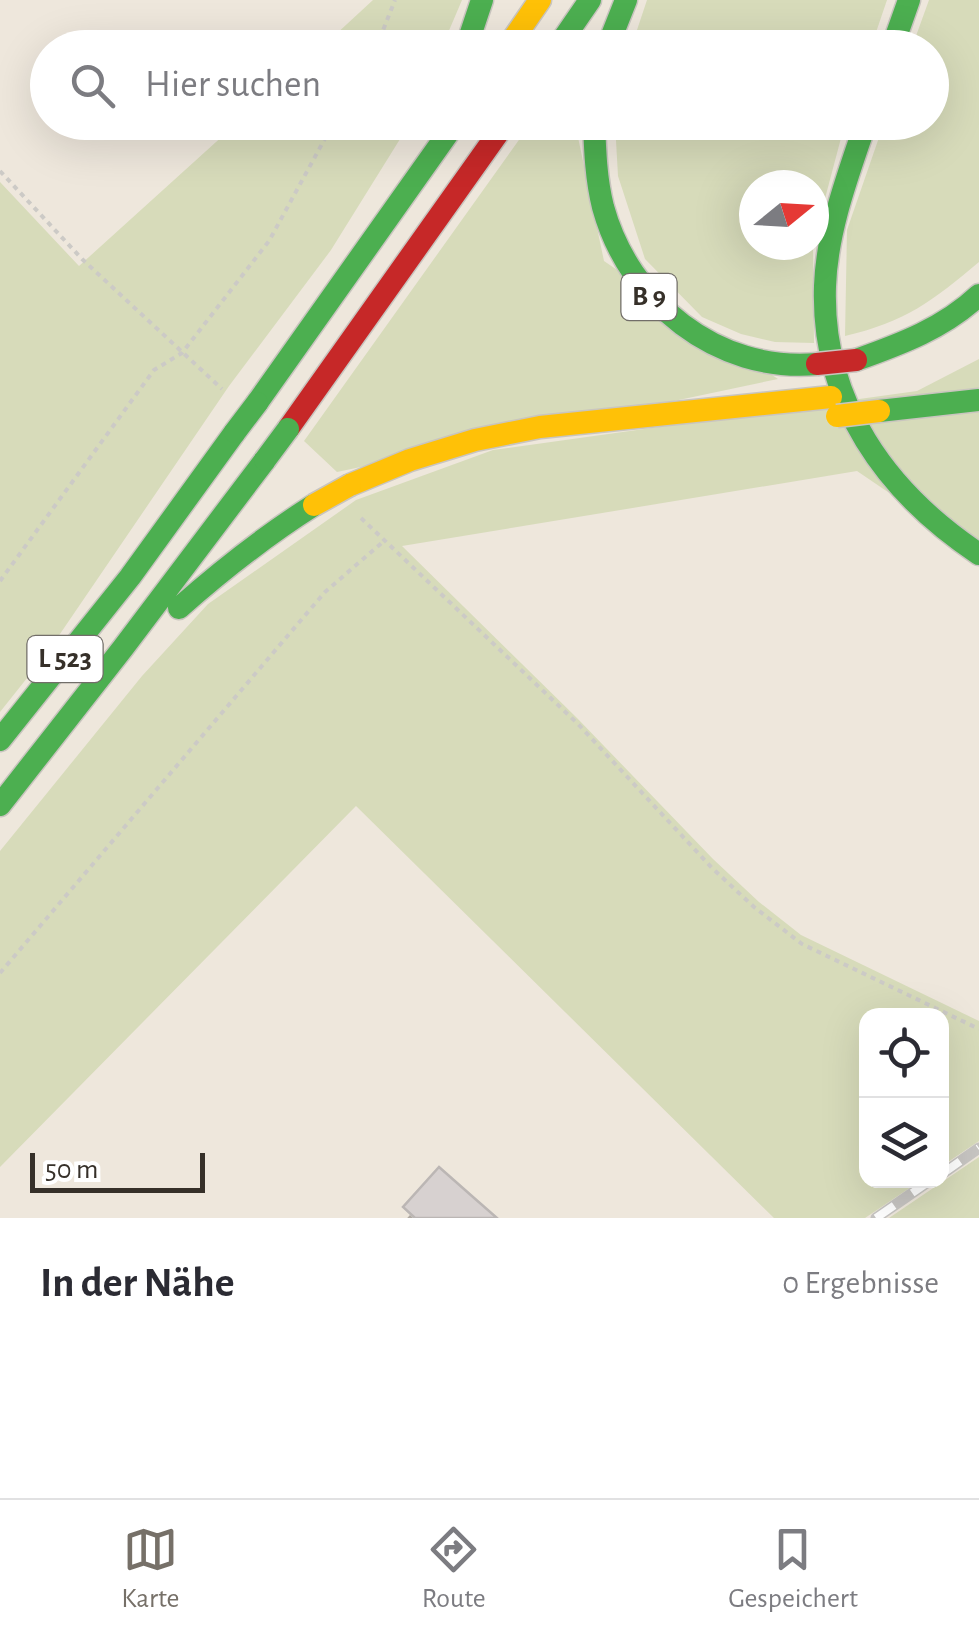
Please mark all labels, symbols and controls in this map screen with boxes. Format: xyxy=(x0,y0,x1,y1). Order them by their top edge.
search box xyxy=(30,30,949,140)
icon: search xyxy=(65,58,120,113)
text: Hier suchen xyxy=(145,66,321,104)
north arrow xyxy=(739,170,829,260)
road number: B 9 xyxy=(622,274,676,320)
road number: L 523 xyxy=(28,636,102,682)
map controls xyxy=(859,1008,949,1188)
button: locate xyxy=(859,1008,949,1098)
button: layers xyxy=(859,1098,949,1188)
scale bar xyxy=(30,1148,205,1192)
text: 50 m xyxy=(45,1156,99,1184)
text: In der Nähe xyxy=(40,1262,235,1304)
text: 0 Ergebnisse xyxy=(782,1267,939,1299)
tab: Karte xyxy=(121,1522,179,1616)
tab: Route xyxy=(422,1522,486,1616)
tab: Gespeichert xyxy=(728,1522,858,1616)

